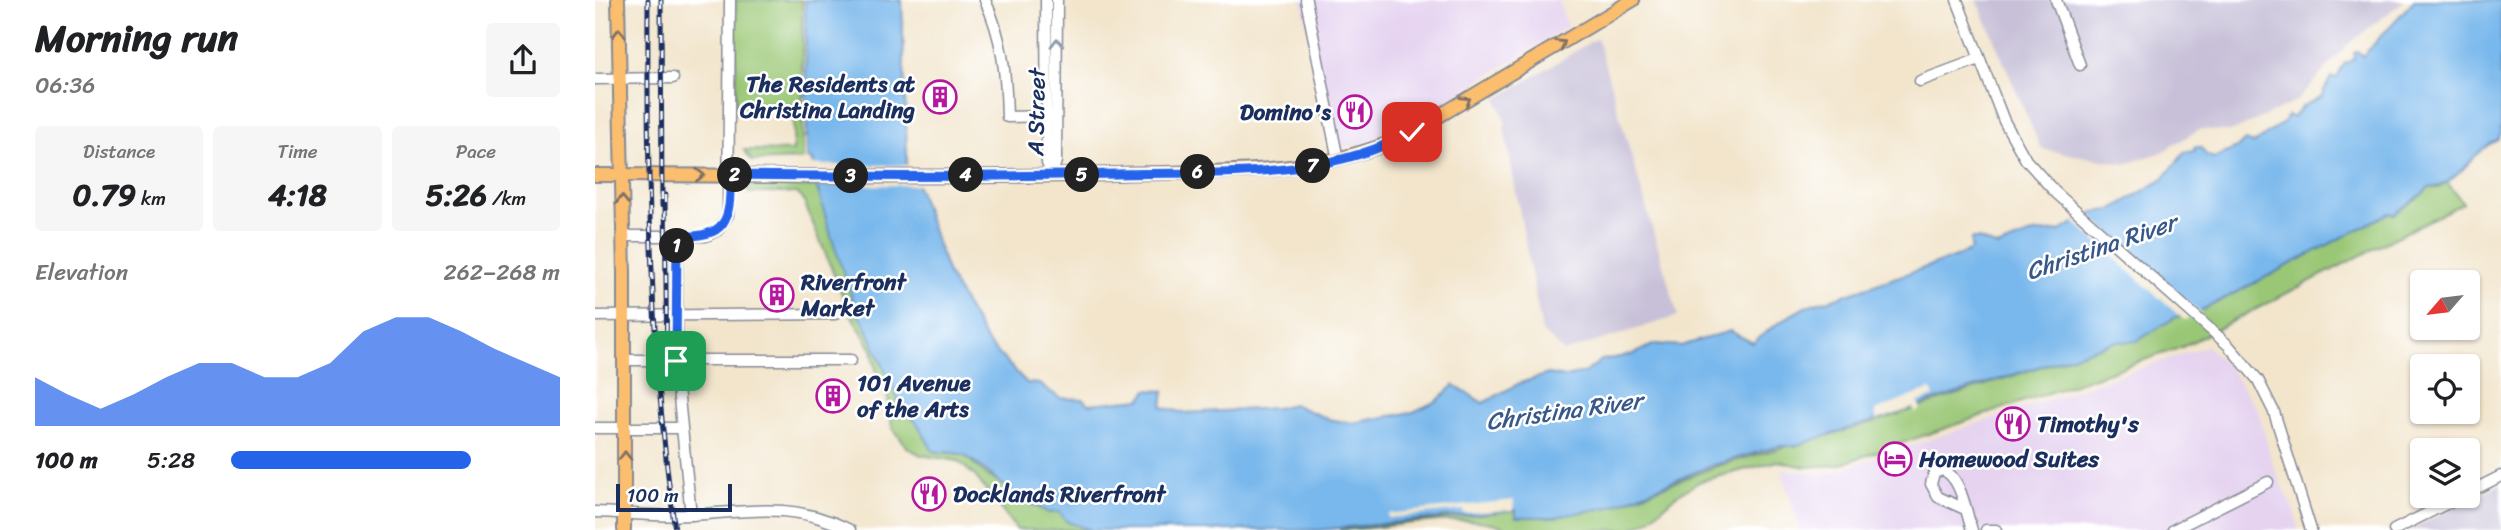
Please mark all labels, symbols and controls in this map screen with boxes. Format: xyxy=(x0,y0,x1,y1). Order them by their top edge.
text: Morning run xyxy=(35,5,238,72)
button: share xyxy=(486,23,560,97)
one-way arrow xyxy=(611,27,627,38)
one-way arrow xyxy=(1049,38,1065,48)
one-way arrow xyxy=(1554,39,1567,52)
place label: The Residents at Christina Landing xyxy=(739,64,915,131)
text: 06:36 xyxy=(35,65,95,106)
street label: A Street xyxy=(1015,66,1058,157)
building icon: The Residents at Christina Landing xyxy=(921,78,959,116)
place label: Domino's xyxy=(1240,92,1332,133)
restaurant icon: Domino's xyxy=(1336,93,1374,131)
one-way arrow xyxy=(1459,96,1472,109)
pin xyxy=(1382,102,1442,162)
icon: check xyxy=(1393,113,1431,151)
text: Distance xyxy=(83,135,155,168)
text: Time xyxy=(277,135,318,168)
text: Pace xyxy=(456,135,496,168)
pin: 7 xyxy=(1295,148,1331,184)
text: 7 xyxy=(1307,149,1318,182)
pin: 6 xyxy=(1181,154,1215,190)
text: 6 xyxy=(1192,155,1203,188)
pin: 2 xyxy=(717,158,753,192)
text: 2 xyxy=(729,158,740,191)
pin: 3 xyxy=(833,158,869,194)
pin: 4 xyxy=(949,158,983,192)
text: 4 xyxy=(960,158,971,191)
pin: 5 xyxy=(1065,158,1099,192)
text: 5 xyxy=(1076,158,1087,191)
text: 3 xyxy=(845,159,856,192)
one-way arrow xyxy=(696,167,706,183)
text: 0.79 xyxy=(73,168,136,222)
text: 4:18 xyxy=(268,168,327,222)
text: 5:26 xyxy=(425,168,487,222)
text: km xyxy=(136,182,166,215)
text: /km xyxy=(487,182,526,215)
one-way arrow xyxy=(614,194,630,204)
water label: Christina River xyxy=(2020,200,2186,292)
pin: 1 xyxy=(659,229,695,264)
text: 1 xyxy=(672,229,681,262)
text: Elevation xyxy=(35,252,128,293)
text: 262–268 m xyxy=(444,252,560,293)
place label: Riverfront Market xyxy=(800,262,907,329)
north arrow xyxy=(2410,270,2480,340)
map controls xyxy=(2410,270,2480,508)
building icon: Riverfront Market xyxy=(758,276,796,314)
pin xyxy=(646,331,706,391)
icon: arrive xyxy=(657,342,695,380)
button: locate xyxy=(2410,354,2480,424)
place label: 101 Avenue of the Arts xyxy=(857,363,972,430)
building icon: 101 Avenue of the Arts xyxy=(814,377,852,415)
water label: Christina River xyxy=(1483,379,1649,443)
place label: Timothy's xyxy=(2037,404,2139,445)
restaurant icon: Timothy's xyxy=(1994,405,2032,443)
button: layers xyxy=(2410,438,2480,508)
place label: Homewood Suites xyxy=(1918,439,2100,480)
text: 100 m xyxy=(35,440,98,481)
text: 5:28 xyxy=(147,440,195,481)
hotel icon: Homewood Suites xyxy=(1876,440,1914,478)
one-way arrow xyxy=(617,450,632,461)
place label: Docklands Riverfront xyxy=(953,474,1167,515)
restaurant icon: Docklands Riverfront xyxy=(910,475,948,513)
text: 100 m xyxy=(627,479,679,512)
scale bar xyxy=(616,481,731,513)

